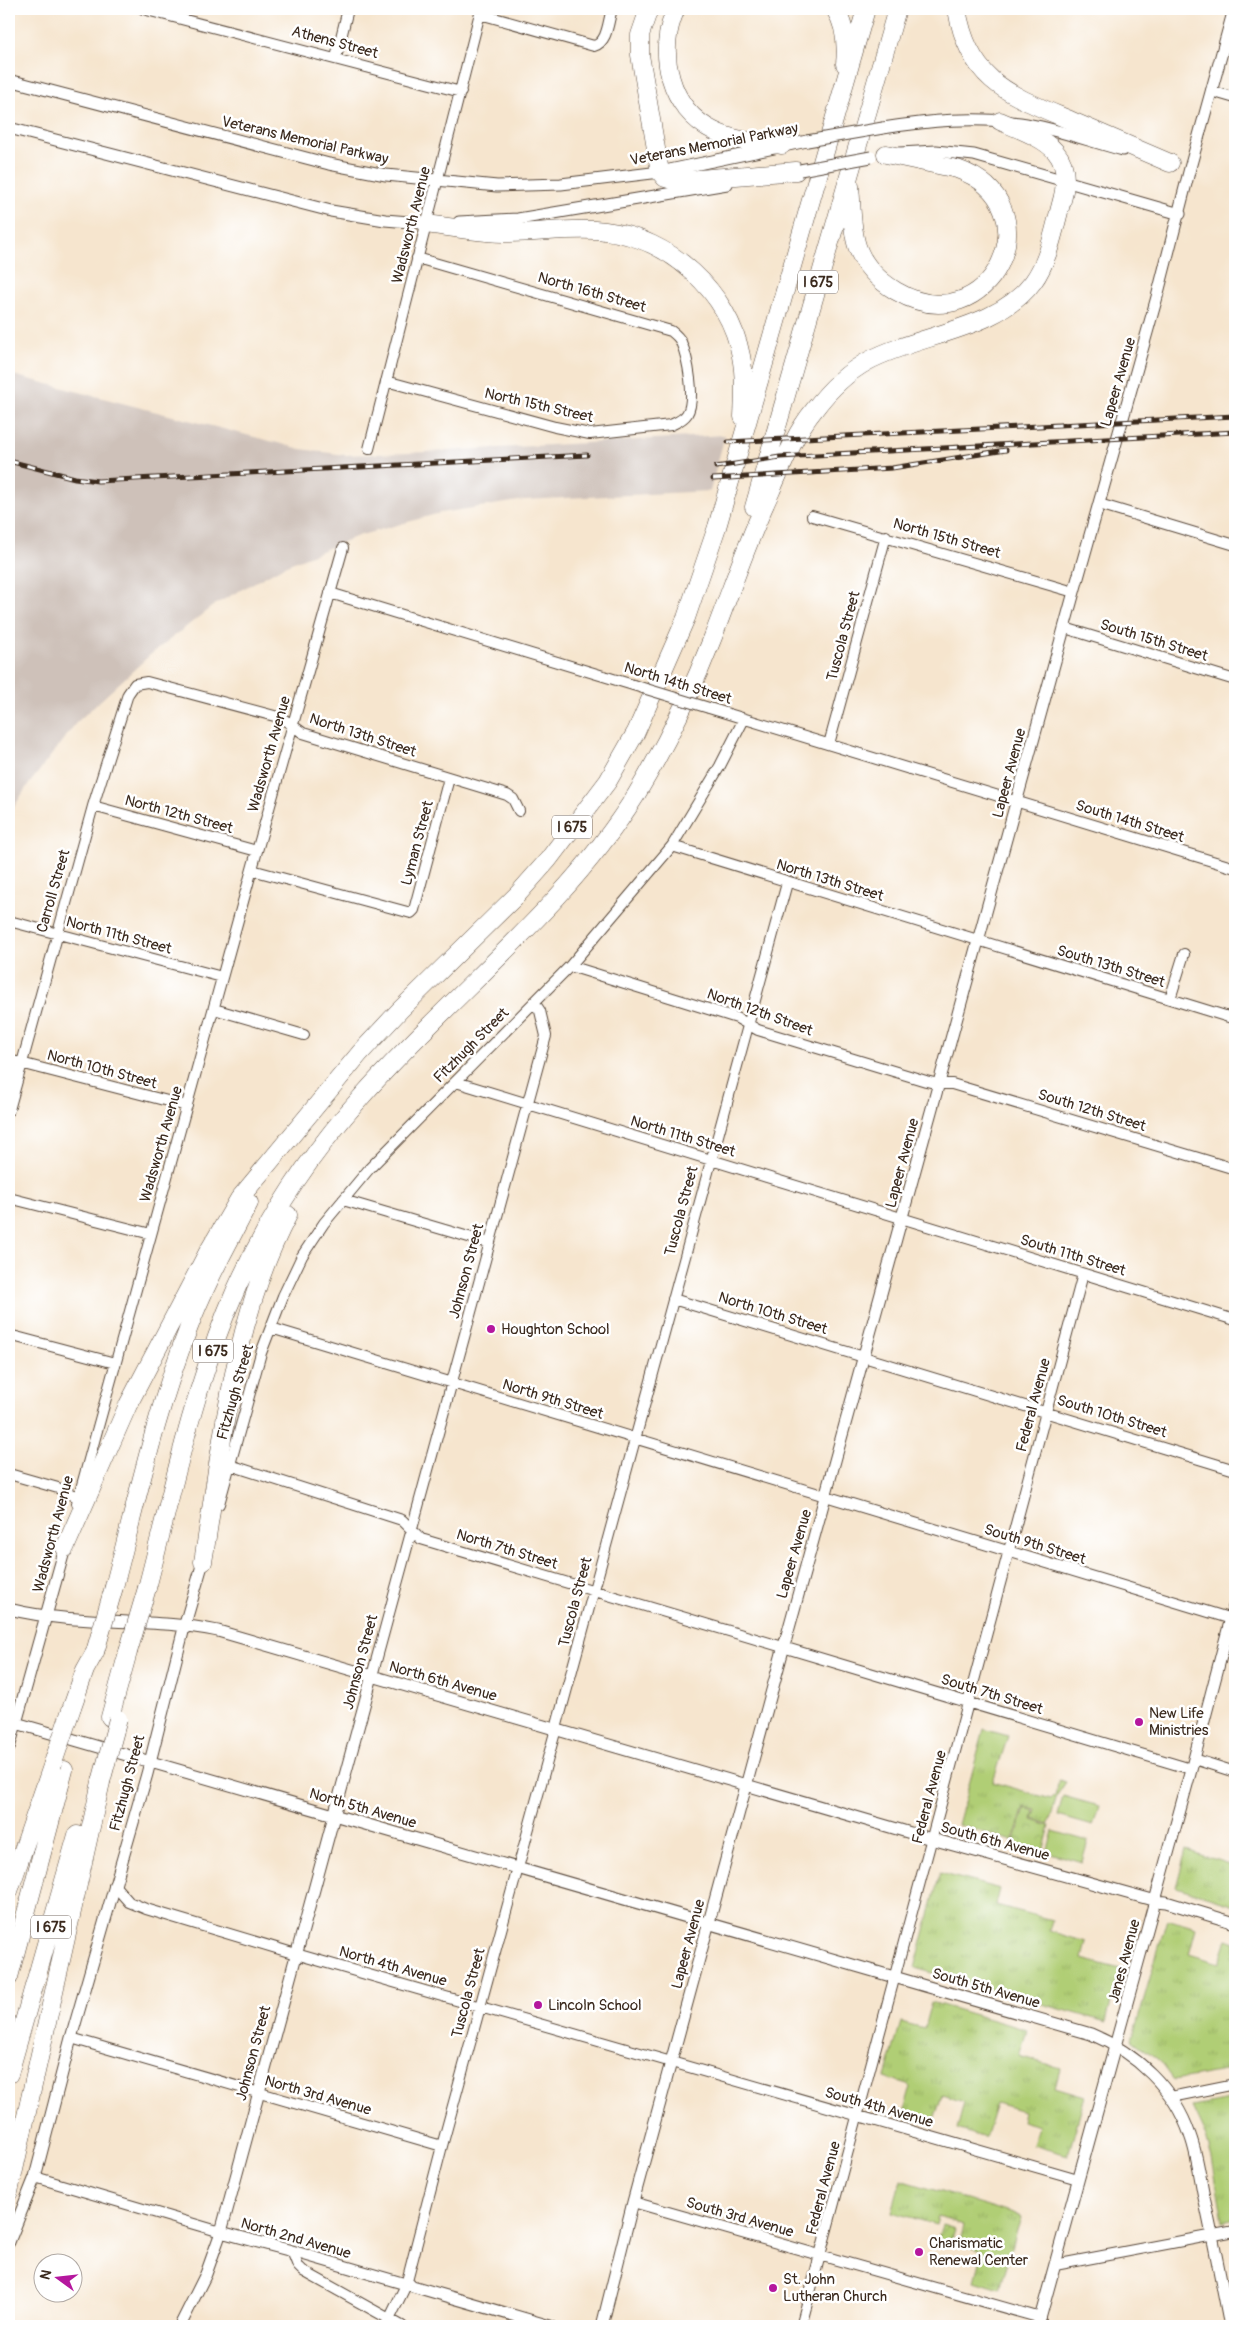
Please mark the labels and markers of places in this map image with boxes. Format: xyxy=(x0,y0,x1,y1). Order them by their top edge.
place label: Houghton School xyxy=(501,1320,610,1339)
marker: Houghton School xyxy=(485,1323,497,1335)
place label: New Life Ministries xyxy=(1149,1704,1209,1740)
marker: New Life Ministries xyxy=(1133,1716,1145,1728)
place label: Lincoln School xyxy=(548,1996,642,2015)
marker: Lincoln School xyxy=(532,1999,544,2011)
place label: Charismatic Renewal Center xyxy=(929,2234,1029,2270)
marker: Charismatic Renewal Center xyxy=(913,2246,925,2258)
place label: St. John Lutheran Church xyxy=(783,2270,887,2306)
marker: St. John Lutheran Church xyxy=(767,2282,779,2294)

